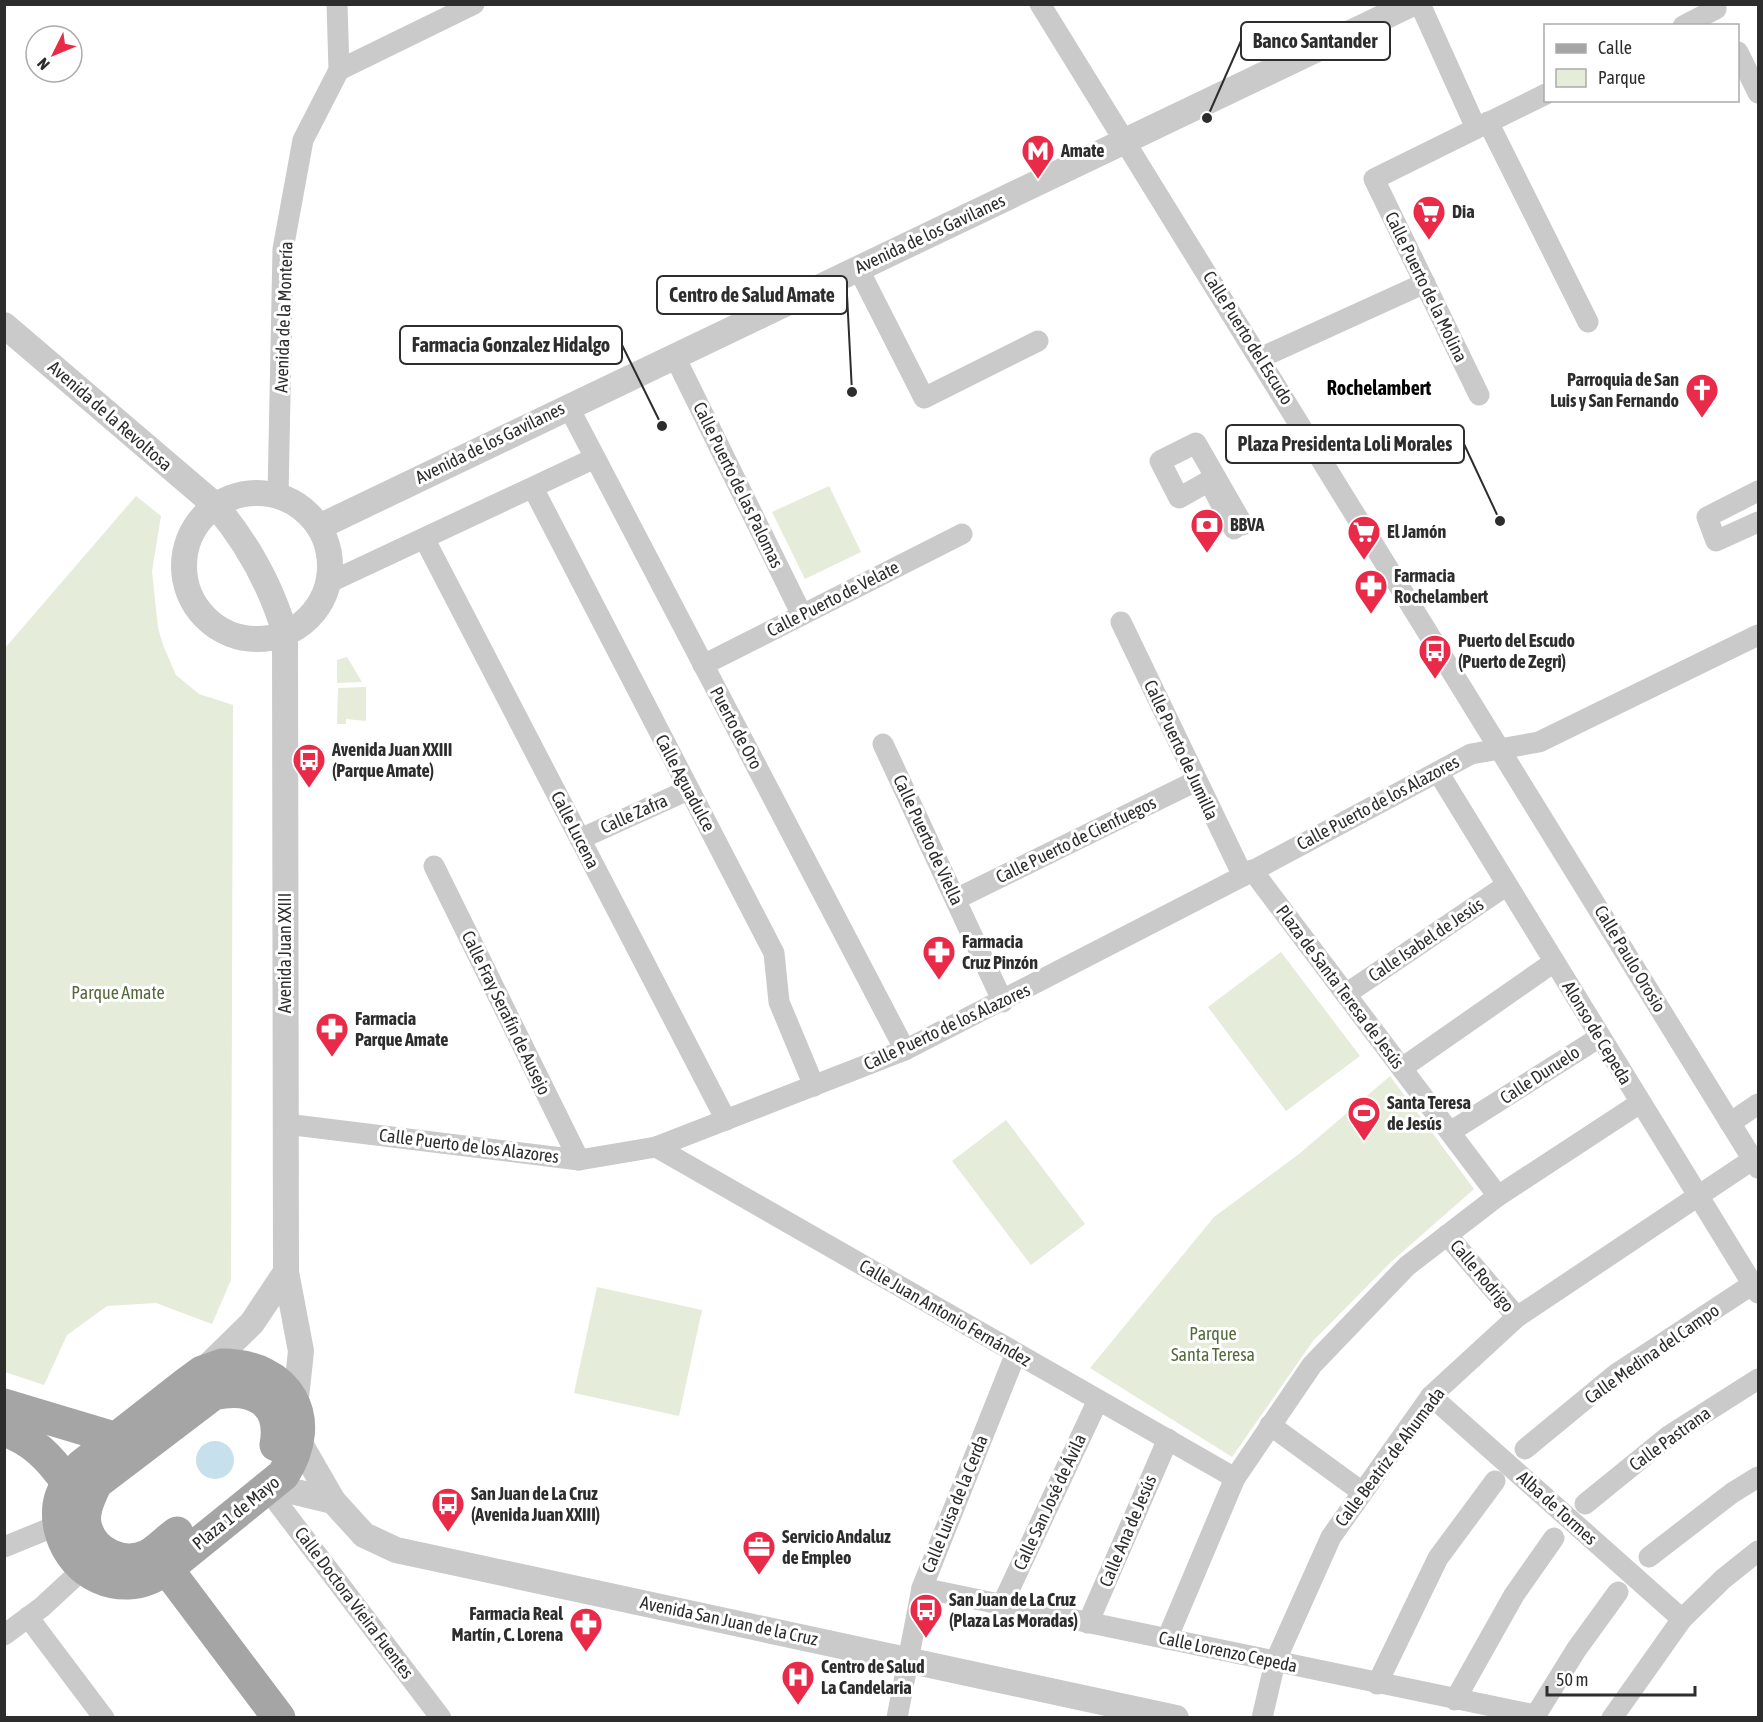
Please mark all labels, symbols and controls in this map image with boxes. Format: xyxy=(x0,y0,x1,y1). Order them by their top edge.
callout: Banco Santander xyxy=(1241,22,1390,60)
north arrow xyxy=(24,24,84,84)
legend xyxy=(1544,24,1739,102)
text: Banco Santander xyxy=(1253,29,1378,52)
text: Calle xyxy=(1598,37,1632,58)
text: N xyxy=(33,55,53,74)
text: Parque xyxy=(1598,67,1646,88)
metro station icon: Amate xyxy=(1020,133,1056,180)
place label: Amate xyxy=(1060,140,1104,161)
street label: Avenida de los Gavilanes xyxy=(851,190,1008,278)
supermarket icon: Dia xyxy=(1411,194,1447,241)
place label: Dia xyxy=(1452,201,1475,222)
street label: Calle Puerto de la Molina xyxy=(1381,208,1472,365)
street label: Avenida de la Montería xyxy=(270,241,297,393)
street label: Calle Puerto del Escudo xyxy=(1199,267,1298,408)
callout: Centro de Salud Amate xyxy=(657,276,847,314)
text: Centro de Salud Amate xyxy=(669,283,835,306)
callout: Farmacia Gonzalez Hidalgo xyxy=(400,326,622,364)
text: Farmacia Gonzalez Hidalgo xyxy=(412,333,610,356)
street label: Avenida de la Revoltosa xyxy=(44,356,176,475)
place label: Parroquia de San Luis y San Fernando xyxy=(1550,369,1679,411)
church icon: Parroquia de San Luis y San Fernando xyxy=(1684,372,1720,419)
district label: Rochelambert xyxy=(1327,376,1432,399)
street label: Avenida de los Gavilanes xyxy=(412,397,568,488)
street label: Calle Puerto de las Palomas xyxy=(689,398,788,571)
callout: Plaza Presidenta Loli Morales xyxy=(1226,425,1464,463)
text: Plaza Presidenta Loli Morales xyxy=(1238,432,1452,455)
bank icon: BBVA xyxy=(1189,507,1225,554)
place label: BBVA xyxy=(1230,514,1265,535)
supermarket icon: El Jamón xyxy=(1346,514,1382,561)
place label: El Jamón xyxy=(1387,521,1446,542)
street label: Calle Puerto de Velate xyxy=(763,556,902,641)
place label: Farmacia Rochelambert xyxy=(1394,565,1489,607)
pharmacy icon: Farmacia Rochelambert xyxy=(1353,568,1389,615)
place label: Puerto del Escudo (Puerto de Zegri) xyxy=(1458,630,1575,672)
bus stop icon: Puerto del Escudo (Puerto de Zegri) xyxy=(1417,633,1453,680)
street label: Calle Puerto de Jumilla xyxy=(1140,677,1223,823)
street label: Puerto de Oro xyxy=(706,683,767,773)
street label: Calle Aguadulce xyxy=(651,731,720,835)
place label: Avenida Juan XXIII (Parque Amate) xyxy=(331,739,452,781)
bus stop icon: Avenida Juan XXIII (Parque Amate) xyxy=(291,742,327,789)
street label: Calle Puerto de los Alazores xyxy=(1293,751,1463,854)
street label: Calle Puerto de Viella xyxy=(889,771,968,908)
street label: Calle Lucena xyxy=(547,788,604,872)
street label: Calle Zafra xyxy=(597,789,671,838)
street label: Calle Puerto de Cienfuegos xyxy=(992,792,1159,887)
street label: Avenida Juan XXIII xyxy=(274,893,295,1013)
street label: Calle Isabel de Jesús xyxy=(1364,893,1487,986)
street label: Plaza de Santa Teresa de Jesús xyxy=(1272,901,1409,1073)
street label: Calle Paulo Orosio xyxy=(1590,902,1671,1016)
street label: Calle Fray Serafín de Ausejo xyxy=(458,927,555,1098)
place label: Farmacia Cruz Pinzón xyxy=(962,931,1038,973)
pharmacy icon: Farmacia Cruz Pinzón xyxy=(921,934,957,981)
street label: Alonso de Cepeda xyxy=(1558,977,1637,1088)
street label: Calle Puerto de los Alazores xyxy=(860,979,1033,1074)
park label: Parque Amate xyxy=(71,982,165,1003)
place label: Farmacia Parque Amate xyxy=(355,1008,448,1050)
pharmacy icon: Farmacia Parque Amate xyxy=(314,1011,350,1058)
street label: Calle Duruelo xyxy=(1496,1041,1583,1108)
place label: Santa Teresa de Jesús xyxy=(1387,1092,1471,1134)
sports icon: Santa Teresa de Jesús xyxy=(1346,1095,1382,1142)
street label: Calle Puerto de los Alazores xyxy=(378,1124,560,1167)
street label: Calle Rodrigo xyxy=(1446,1235,1519,1316)
street label: Calle Juan Antonio Fernández xyxy=(856,1255,1035,1371)
street label: Calle Medina del Campo xyxy=(1580,1299,1723,1408)
park label: Parque Santa Teresa xyxy=(1171,1323,1255,1365)
street label: Calle Beatriz de Ahumada xyxy=(1330,1383,1449,1530)
street label: Calle Pastrana xyxy=(1625,1402,1714,1475)
street label: Calle San José de Ávila xyxy=(1009,1431,1090,1573)
street label: Calle Luisa de la Cerda xyxy=(917,1432,992,1576)
street label: Alba de Tormes xyxy=(1513,1466,1602,1549)
street label: Plaza 1 de Mayo xyxy=(188,1471,283,1554)
street label: Calle Ana de Jesús xyxy=(1095,1472,1161,1590)
place label: San Juan de La Cruz (Avenida Juan XXIII) xyxy=(471,1483,600,1525)
bus stop icon: San Juan de La Cruz (Avenida Juan XXIII) xyxy=(430,1486,466,1533)
street label: Calle Doctora Vieira Fuentes xyxy=(291,1523,418,1683)
place label: Servicio Andaluz de Empleo xyxy=(782,1526,891,1568)
office icon: Servicio Andaluz de Empleo xyxy=(741,1529,777,1576)
place label: San Juan de La Cruz (Plaza Las Moradas) xyxy=(949,1589,1078,1631)
street label: Avenida San Juan de la Cruz xyxy=(638,1591,820,1650)
bus stop icon: San Juan de La Cruz (Plaza Las Moradas) xyxy=(908,1592,944,1639)
place label: Farmacia Real Martín , C. Lorena xyxy=(451,1603,563,1645)
pharmacy icon: Farmacia Real Martín , C. Lorena xyxy=(568,1606,604,1653)
street label: Calle Lorenzo Cepeda xyxy=(1157,1627,1299,1676)
place label: Centro de Salud La Candelaria xyxy=(821,1656,925,1698)
hospital icon: Centro de Salud La Candelaria xyxy=(780,1659,816,1706)
scale bar xyxy=(1547,1659,1696,1697)
text: 50 m xyxy=(1556,1669,1588,1690)

